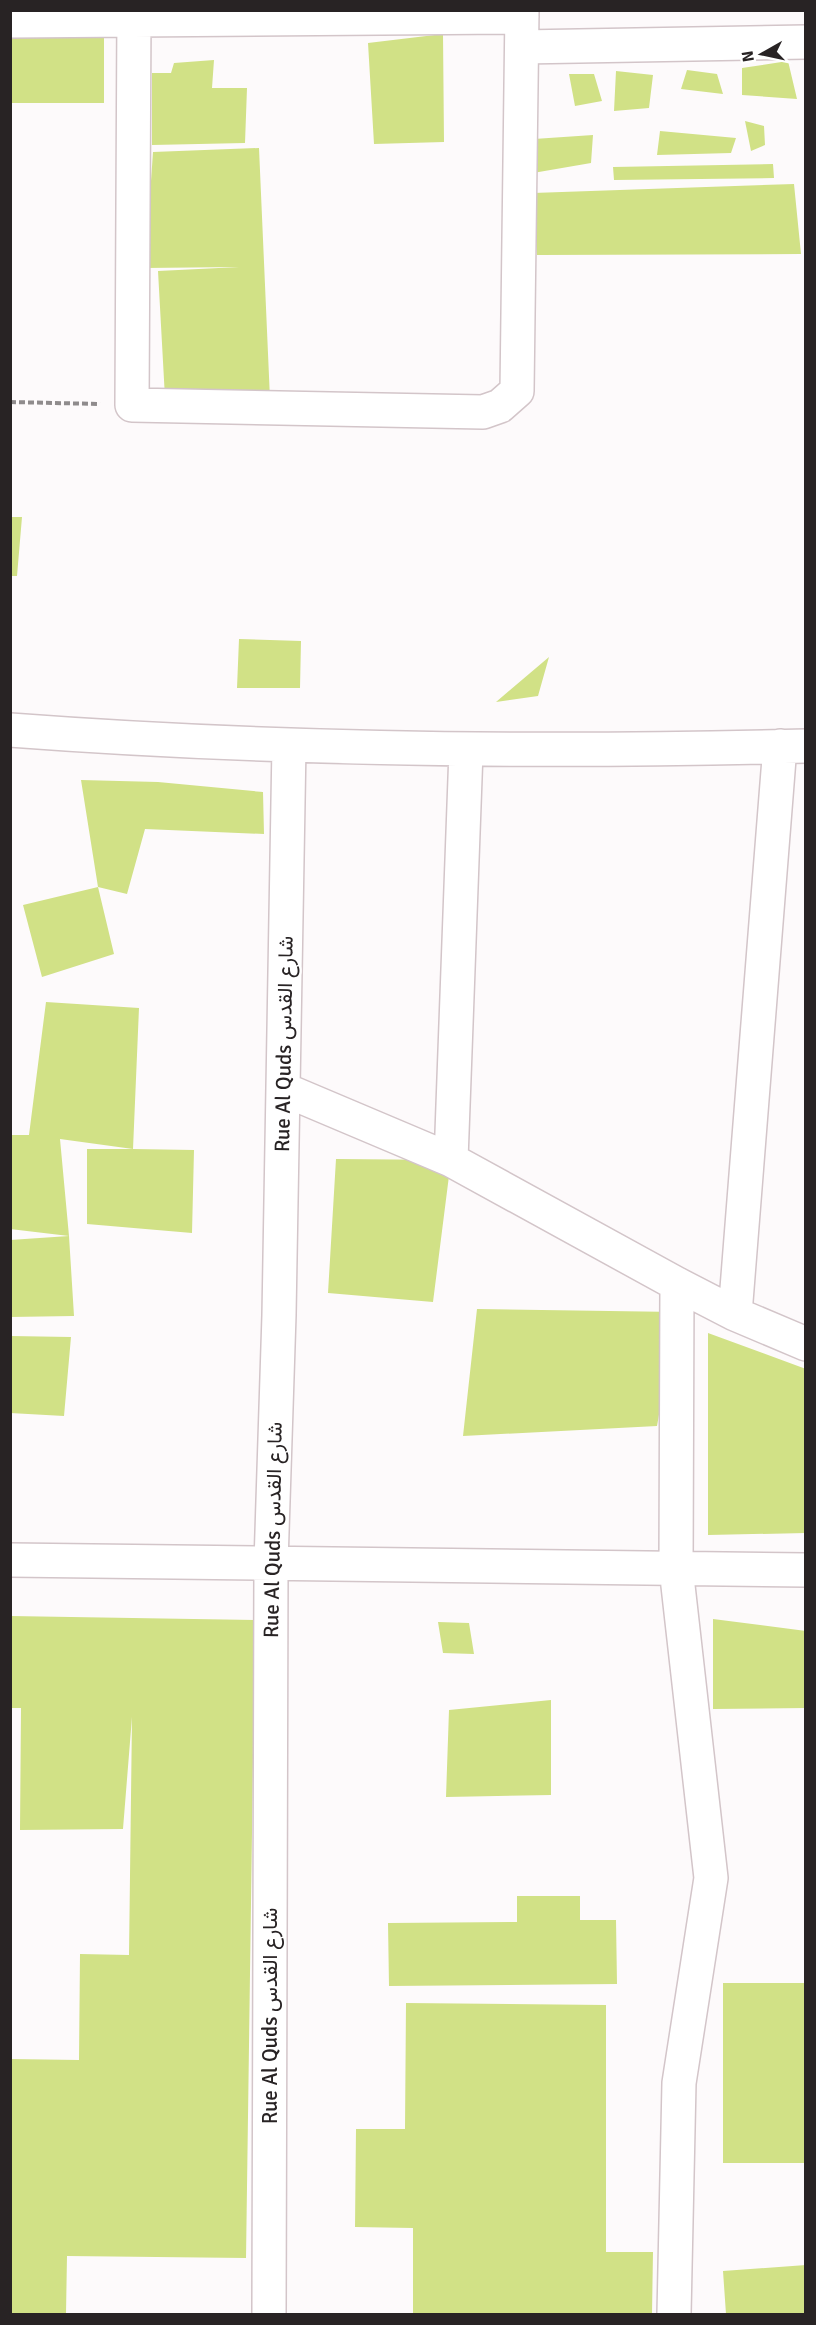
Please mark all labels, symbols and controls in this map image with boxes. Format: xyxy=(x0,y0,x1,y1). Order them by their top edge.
north arrow xyxy=(732,24,792,84)
text: N xyxy=(737,49,759,63)
street label: Rue Al Quds شارع القدس xyxy=(269,936,300,1152)
street label: Rue Al Quds شارع القدس xyxy=(258,1422,289,1638)
street label: Rue Al Quds شارع القدس xyxy=(257,1908,284,2124)

